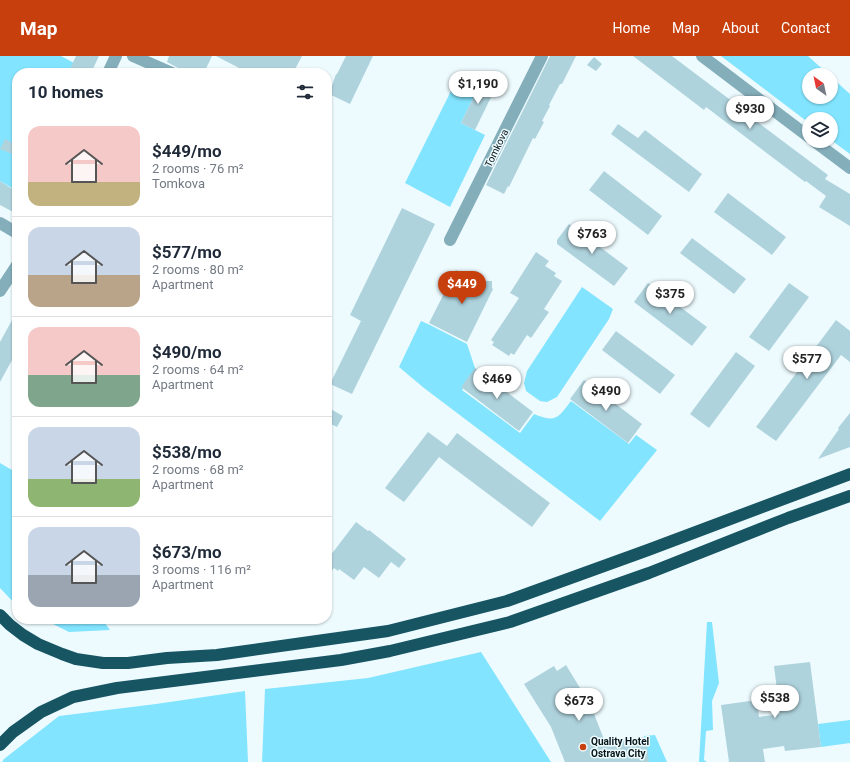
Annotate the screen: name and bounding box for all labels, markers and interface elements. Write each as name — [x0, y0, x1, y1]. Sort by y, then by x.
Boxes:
text: Map — [20, 17, 58, 40]
text: Home — [612, 20, 650, 36]
text: Map — [672, 20, 700, 36]
text: About — [722, 20, 759, 36]
text: Contact — [781, 20, 830, 36]
north arrow — [802, 68, 838, 104]
map controls — [802, 68, 838, 148]
pin: $1,190 — [445, 71, 511, 105]
text: $1,190 — [458, 76, 498, 91]
icon: filters — [294, 81, 316, 103]
text: 10 homes — [28, 82, 104, 102]
pin: $930 — [726, 96, 774, 130]
text: $930 — [735, 101, 765, 116]
button: layers — [802, 112, 838, 148]
street label: Tomkova — [483, 127, 510, 169]
text: $449/mo — [152, 141, 222, 161]
icon: home — [60, 142, 108, 190]
text: 2 rooms · 76 m² — [152, 161, 244, 176]
text: Tomkova — [152, 176, 205, 191]
pin: $763 — [568, 221, 616, 255]
text: $763 — [577, 226, 607, 241]
text: $577/mo — [152, 242, 222, 262]
icon: home — [60, 243, 108, 291]
text: 2 rooms · 80 m² — [152, 262, 244, 277]
pin: $449 — [438, 271, 486, 305]
text: $449 — [447, 276, 477, 291]
text: Apartment — [152, 277, 214, 292]
pin: $375 — [646, 281, 694, 315]
text: $375 — [655, 286, 685, 301]
text: $490/mo — [152, 342, 222, 362]
icon: home — [60, 343, 108, 391]
pin: $577 — [783, 346, 831, 380]
text: $577 — [792, 351, 822, 366]
text: 2 rooms · 64 m² — [152, 362, 244, 377]
pin: $469 — [473, 366, 521, 400]
text: $469 — [482, 371, 512, 386]
text: Apartment — [152, 377, 214, 392]
pin: $490 — [582, 378, 630, 412]
text: $490 — [591, 383, 621, 398]
text: $538/mo — [152, 442, 222, 462]
icon: home — [60, 443, 108, 491]
text: 2 rooms · 68 m² — [152, 462, 244, 477]
text: Apartment — [152, 477, 214, 492]
text: $673/mo — [152, 542, 222, 562]
icon: home — [60, 543, 108, 591]
text: 3 rooms · 116 m² — [152, 562, 251, 577]
text: Apartment — [152, 577, 214, 592]
pin: $538 — [751, 685, 799, 719]
pin: $673 — [555, 688, 603, 722]
text: $538 — [760, 690, 790, 705]
text: $673 — [564, 693, 594, 708]
place label: Quality Hotel Ostrava City — [591, 736, 650, 759]
marker: Quality Hotel Ostrava City — [578, 742, 588, 752]

